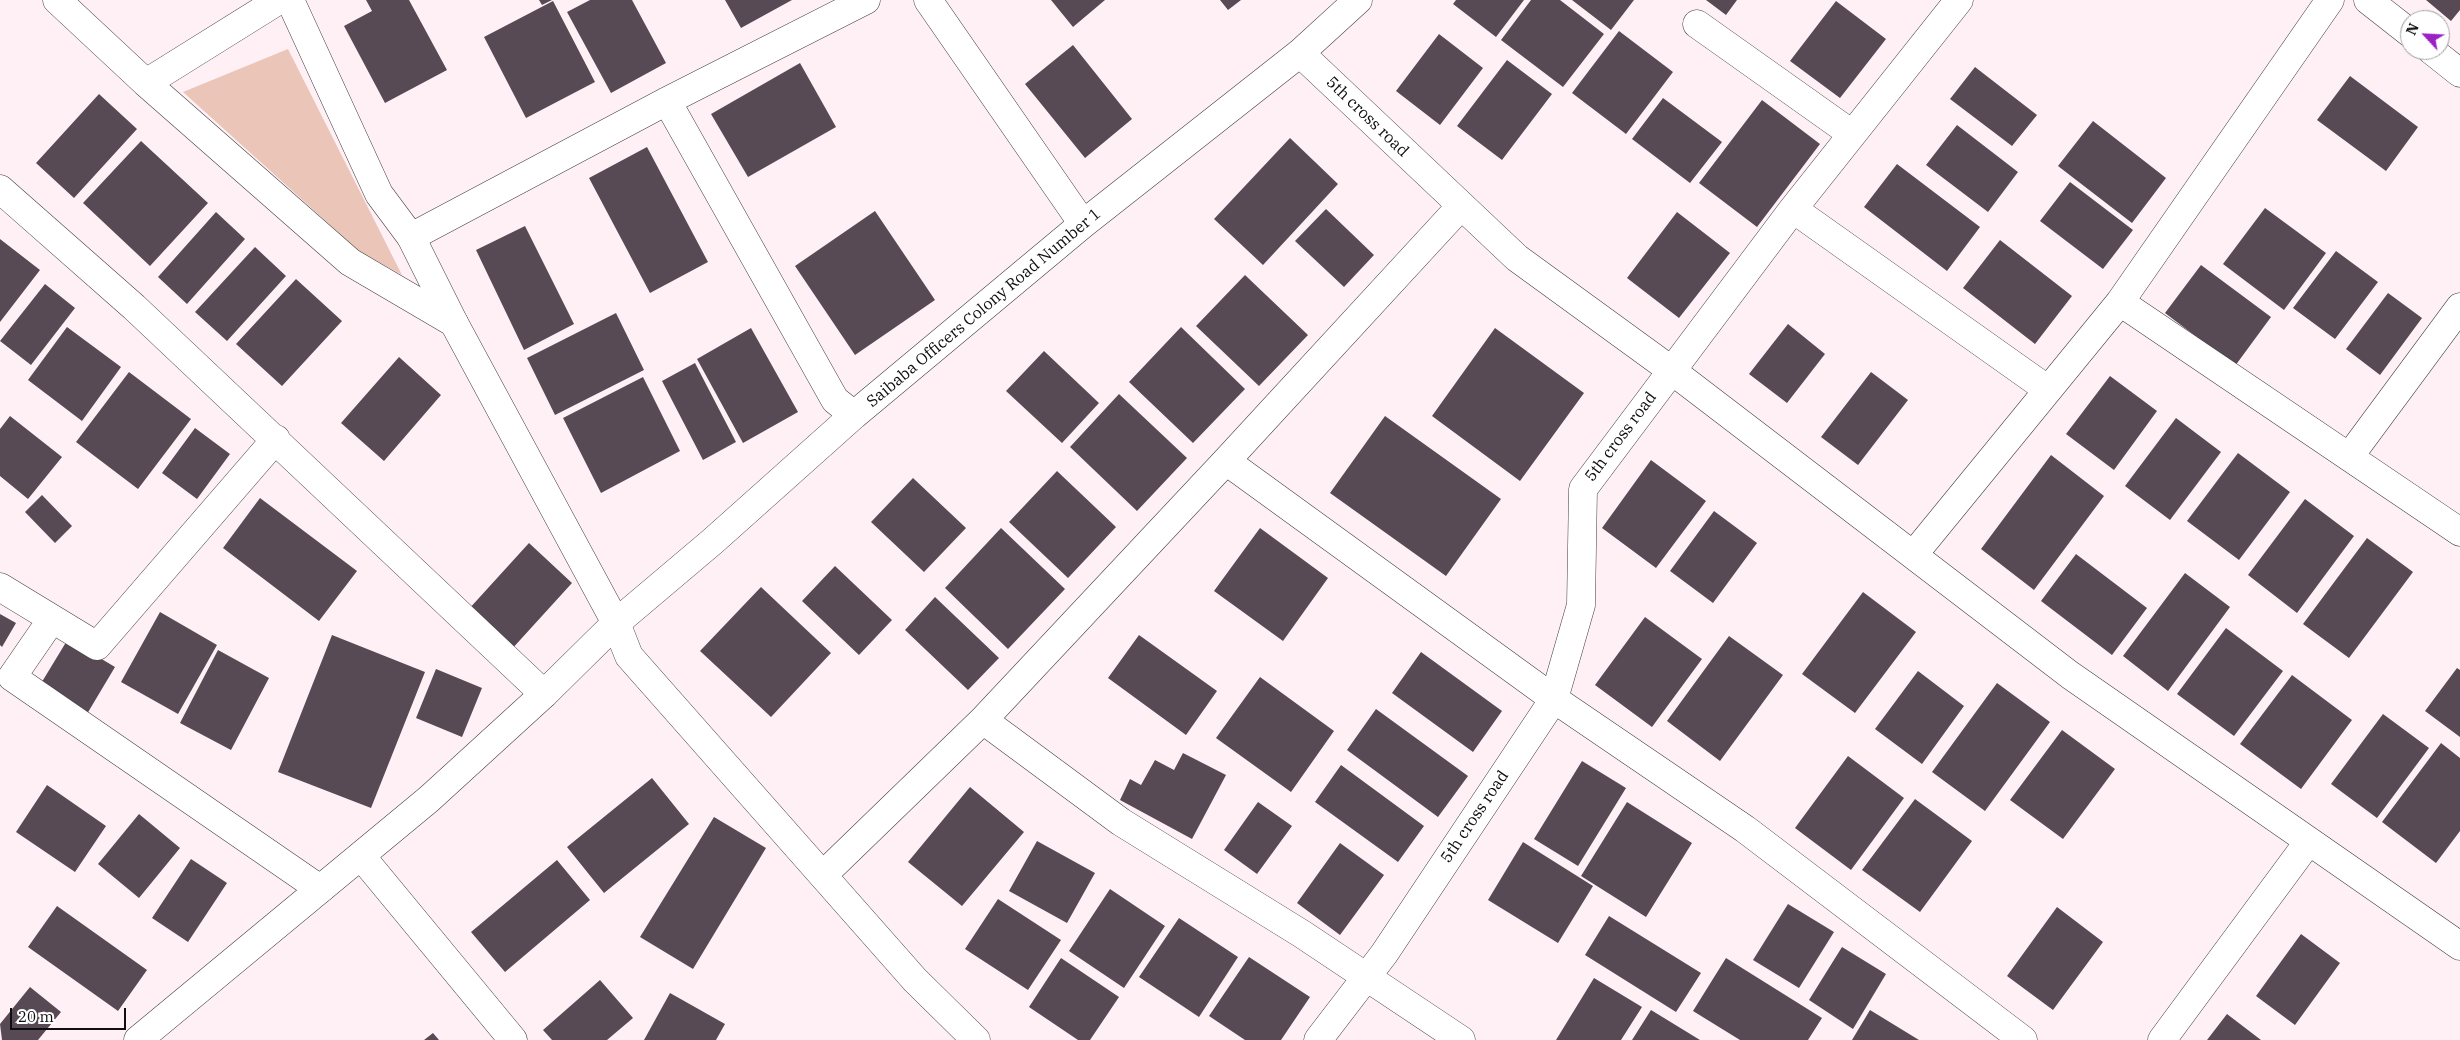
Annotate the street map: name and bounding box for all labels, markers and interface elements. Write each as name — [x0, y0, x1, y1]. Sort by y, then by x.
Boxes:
north arrow — [2400, 10, 2450, 60]
text: N — [2402, 20, 2423, 38]
street label: 5th cross road — [1322, 73, 1412, 161]
street label: Saibaba Officers Colony Road Number 1 — [863, 204, 1105, 412]
street label: 5th cross road — [1581, 388, 1661, 486]
street label: 5th cross road — [1437, 767, 1513, 867]
scale bar — [12, 998, 129, 1030]
text: 20 m — [18, 1007, 54, 1026]

